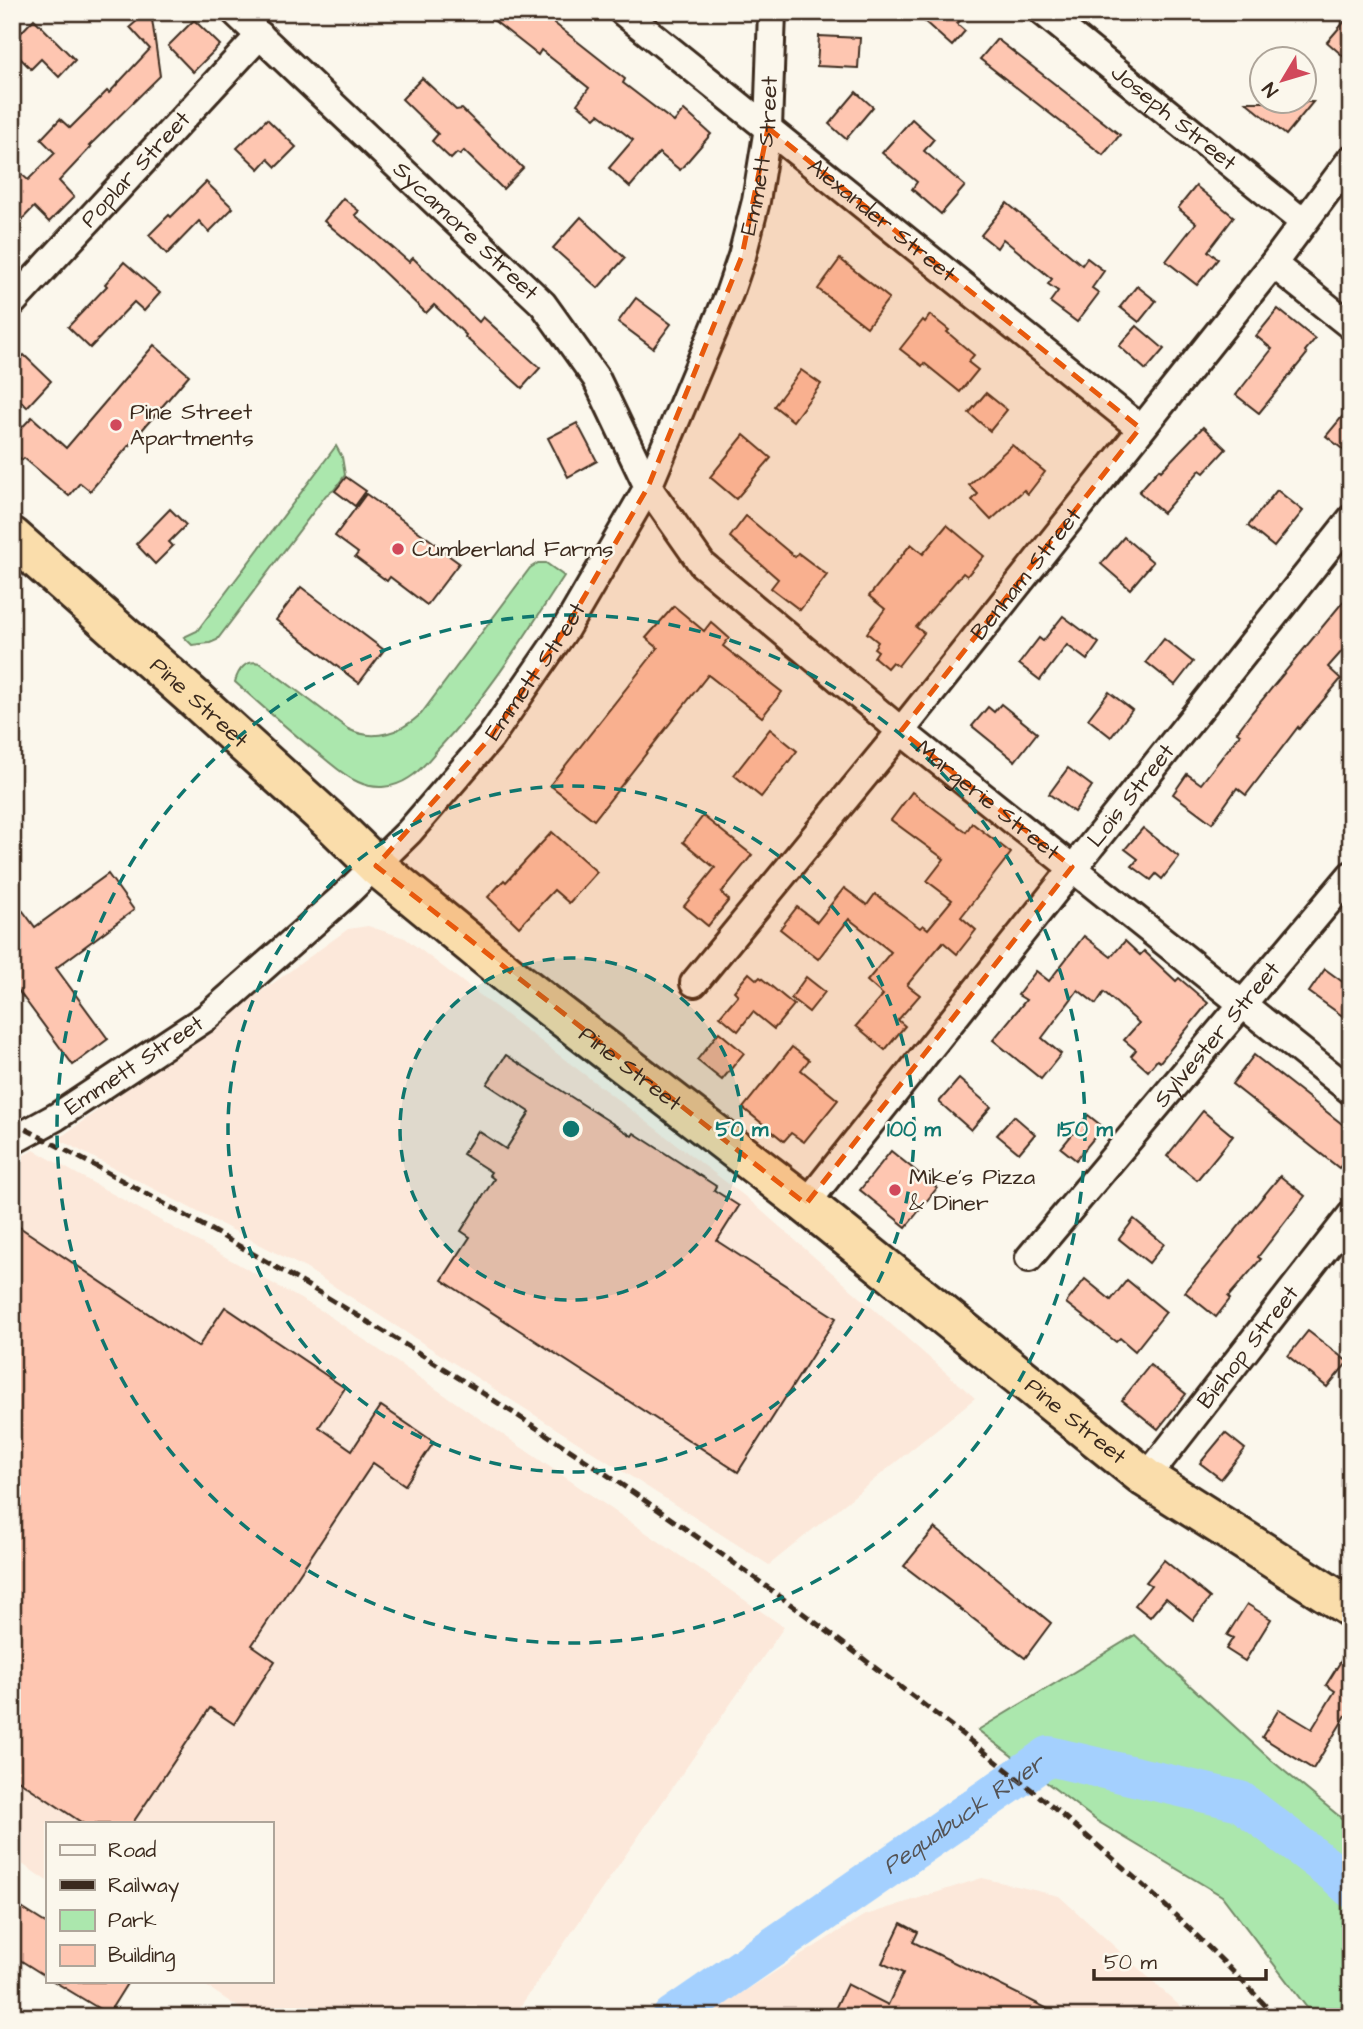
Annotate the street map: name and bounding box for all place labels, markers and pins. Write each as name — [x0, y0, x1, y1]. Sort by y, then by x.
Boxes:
place label: Pine Street Apartments — [130, 396, 254, 454]
marker: Pine Street Apartments — [108, 417, 124, 433]
place label: Cumberland Farms — [412, 533, 614, 565]
marker: Cumberland Farms — [390, 541, 406, 557]
centre of rings — [559, 1117, 583, 1141]
place label: Mike's Pizza & Diner — [909, 1161, 1035, 1219]
marker: Mike's Pizza & Diner — [887, 1182, 903, 1198]

